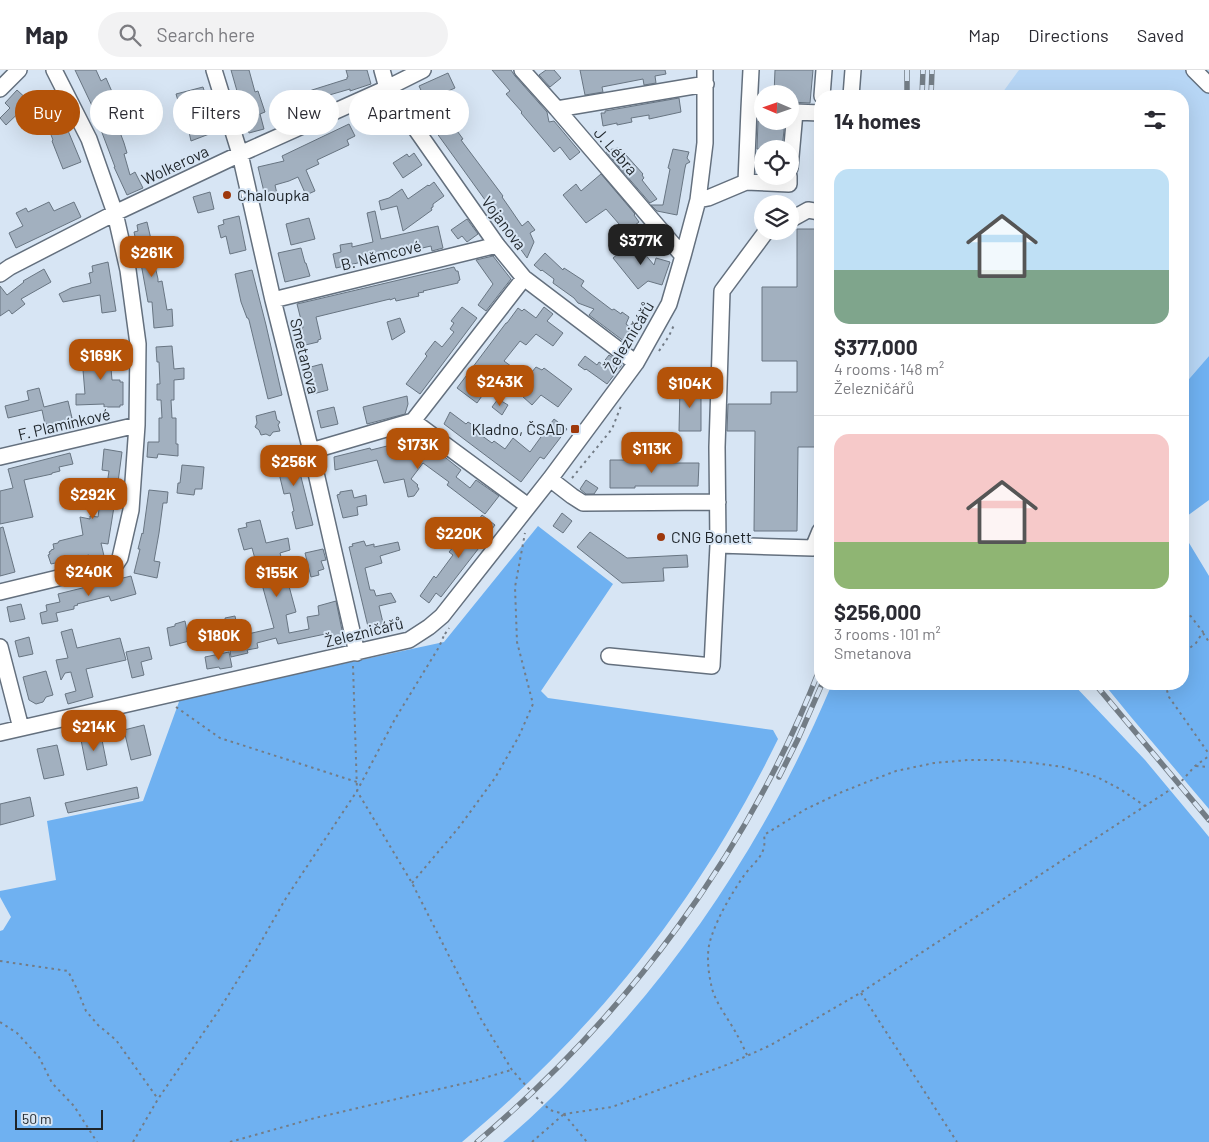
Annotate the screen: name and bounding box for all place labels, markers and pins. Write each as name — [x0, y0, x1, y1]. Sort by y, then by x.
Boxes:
place label: Chaloupka — [237, 185, 309, 204]
marker: Chaloupka — [221, 189, 233, 201]
pin: $377K — [606, 224, 676, 266]
pin: $261K — [117, 236, 187, 278]
pin: $169K — [66, 338, 136, 381]
pin: $243K — [465, 364, 535, 407]
pin: $104K — [655, 366, 725, 409]
place label: Kladno, ČSAD — [471, 419, 565, 438]
marker: Kladno, ČSAD — [569, 423, 581, 435]
pin: $173K — [383, 428, 453, 470]
pin: $113K — [617, 432, 687, 474]
pin: $256K — [259, 444, 329, 487]
pin: $292K — [58, 478, 128, 520]
pin: $220K — [424, 516, 494, 559]
place label: CNG Bonett — [671, 527, 752, 546]
marker: CNG Bonett — [655, 531, 667, 543]
pin: $240K — [54, 554, 124, 597]
pin: $155K — [242, 556, 312, 598]
pin: $180K — [184, 618, 254, 661]
pin: $214K — [59, 710, 129, 752]

